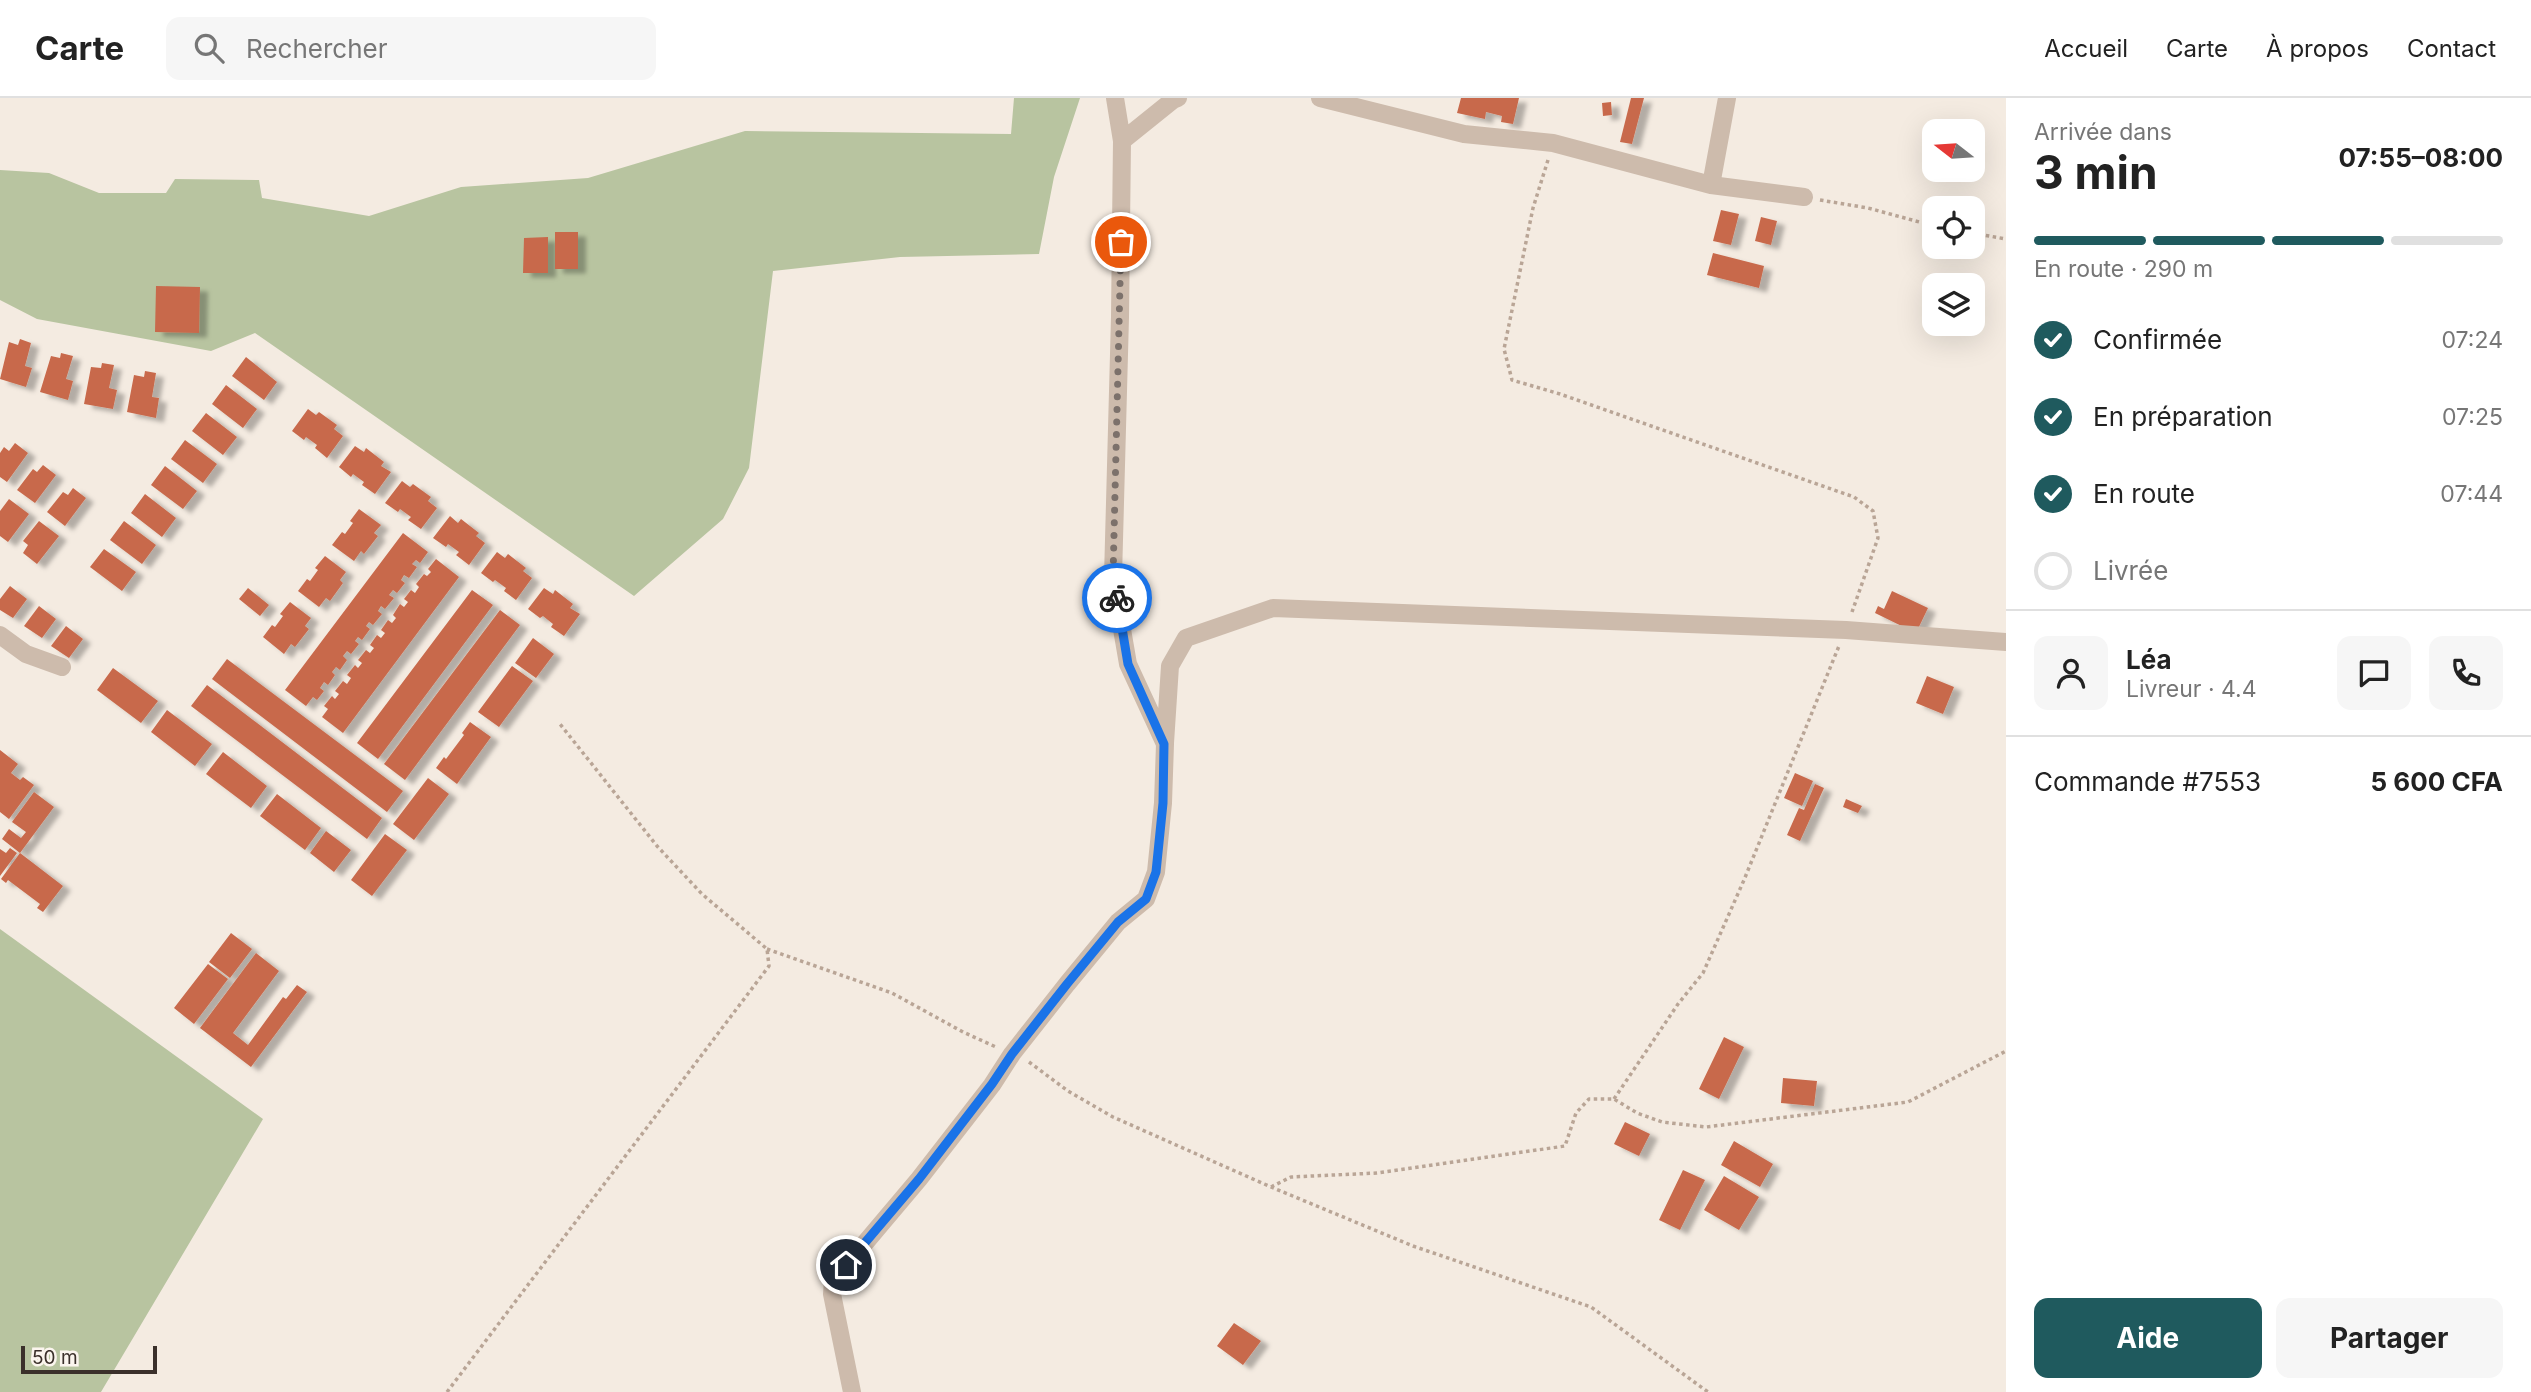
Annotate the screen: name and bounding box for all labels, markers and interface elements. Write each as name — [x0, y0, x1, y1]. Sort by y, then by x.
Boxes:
search box — [166, 17, 656, 80]
text: Carte — [35, 28, 124, 68]
icon: search — [190, 29, 228, 67]
text: Rechercher — [246, 33, 388, 64]
text: Accueil — [2044, 34, 2128, 63]
text: Carte — [2166, 34, 2228, 63]
text: À propos — [2266, 34, 2369, 63]
text: Contact — [2407, 34, 2496, 63]
text: Arrivée dans — [2034, 118, 2172, 146]
north arrow — [1922, 119, 1984, 182]
map controls — [1922, 119, 1985, 336]
text: 07:55–08:00 — [2339, 142, 2503, 173]
text: 3 min — [2034, 144, 2158, 200]
button: locate — [1922, 196, 1985, 259]
pin — [1091, 212, 1151, 272]
icon: bag — [1102, 223, 1140, 261]
text: En route · 290 m — [2034, 255, 2213, 283]
button: layers — [1922, 273, 1985, 336]
icon: check — [2034, 321, 2072, 359]
text: Confirmée — [2093, 324, 2222, 355]
text: 07:24 — [2442, 326, 2503, 354]
icon: check — [2034, 398, 2072, 436]
text: En préparation — [2093, 401, 2273, 432]
text: 07:25 — [2442, 403, 2503, 431]
icon: check — [2034, 475, 2072, 513]
text: En route — [2093, 478, 2195, 509]
text: 07:44 — [2440, 480, 2503, 508]
text: Livrée — [2093, 555, 2168, 586]
courier — [1082, 563, 1152, 633]
icon: bike — [1098, 579, 1136, 617]
button: person — [2034, 636, 2108, 710]
button: chat — [2337, 636, 2411, 710]
button: phone — [2429, 636, 2503, 710]
text: Léa — [2126, 644, 2172, 675]
text: Livreur · 4.4 — [2126, 675, 2257, 703]
text: Commande #7553 — [2034, 766, 2261, 797]
text: 5 600 CFA — [2371, 766, 2503, 797]
pin — [816, 1235, 876, 1295]
icon: home — [827, 1246, 865, 1284]
button: Aide — [2034, 1298, 2262, 1378]
button: Partager — [2276, 1298, 2503, 1378]
scale bar — [21, 1343, 158, 1375]
text: 50 m — [32, 1346, 78, 1369]

